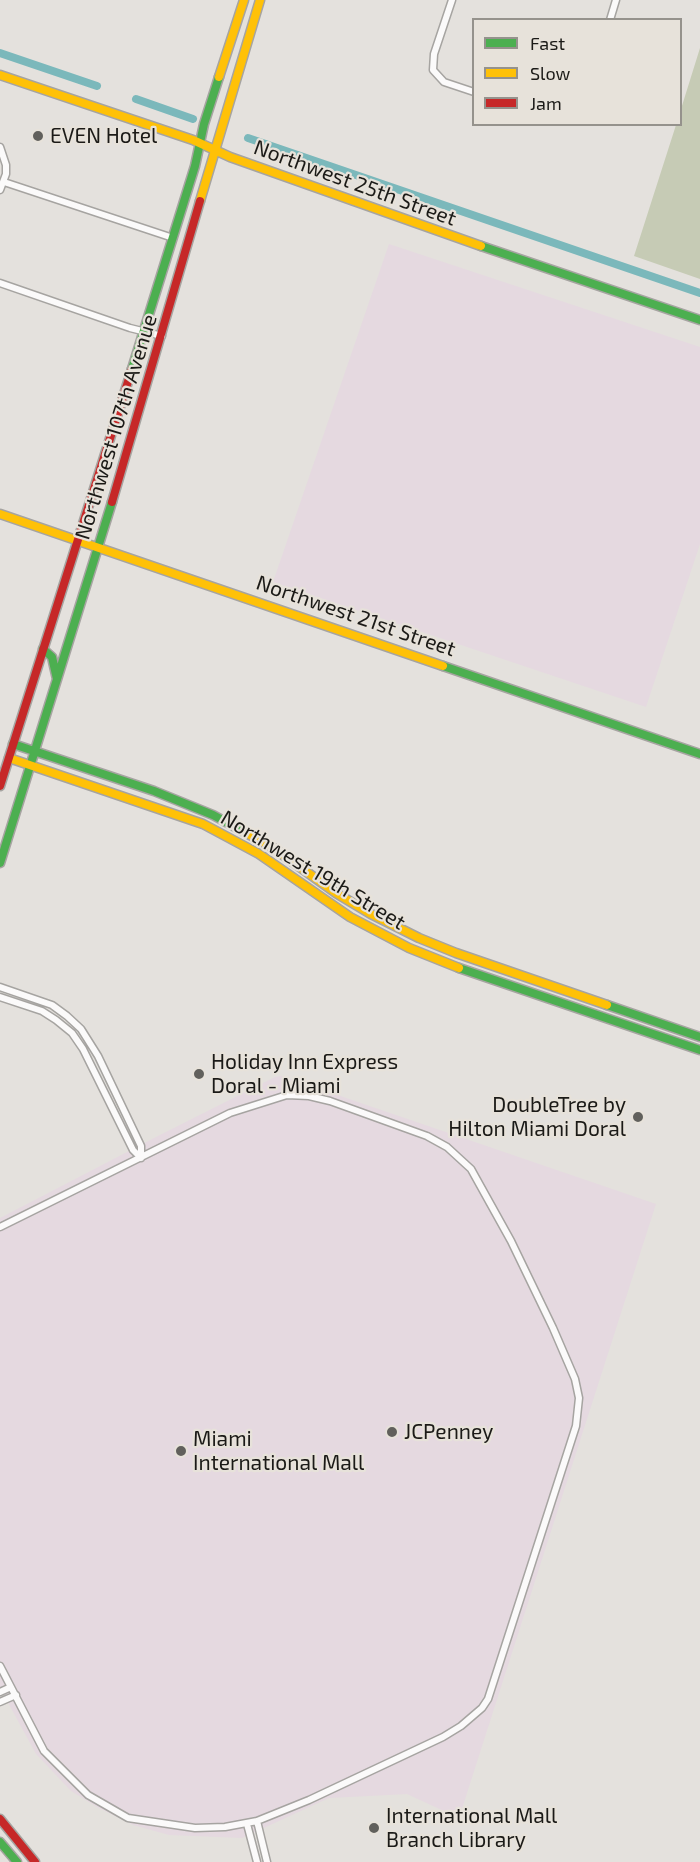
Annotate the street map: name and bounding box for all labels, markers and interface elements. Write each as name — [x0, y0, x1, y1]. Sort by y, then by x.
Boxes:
legend — [472, 18, 682, 126]
text: Fast — [530, 32, 565, 54]
text: Slow — [530, 62, 570, 84]
text: Jam — [530, 92, 562, 114]
place label: EVEN Hotel — [50, 123, 157, 149]
marker: EVEN Hotel — [31, 129, 45, 143]
street label: Northwest 25th Street — [250, 135, 460, 231]
street label: Northwest 107th Avenue — [70, 311, 162, 543]
street label: Northwest 21st Street — [253, 570, 459, 662]
street label: Northwest 19th Street — [216, 805, 410, 935]
place label: Holiday Inn Express Doral - Miami — [211, 1049, 398, 1099]
marker: Holiday Inn Express Doral - Miami — [192, 1067, 206, 1081]
place label: DoubleTree by Hilton Miami Doral — [448, 1092, 626, 1142]
marker: DoubleTree by Hilton Miami Doral — [631, 1110, 645, 1124]
place label: JCPenney — [404, 1419, 493, 1445]
marker: JCPenney — [385, 1425, 399, 1439]
place label: Miami International Mall — [193, 1426, 364, 1476]
marker: Miami International Mall — [174, 1444, 188, 1458]
place label: International Mall Branch Library — [386, 1803, 557, 1853]
marker: International Mall Branch Library — [367, 1821, 381, 1835]

